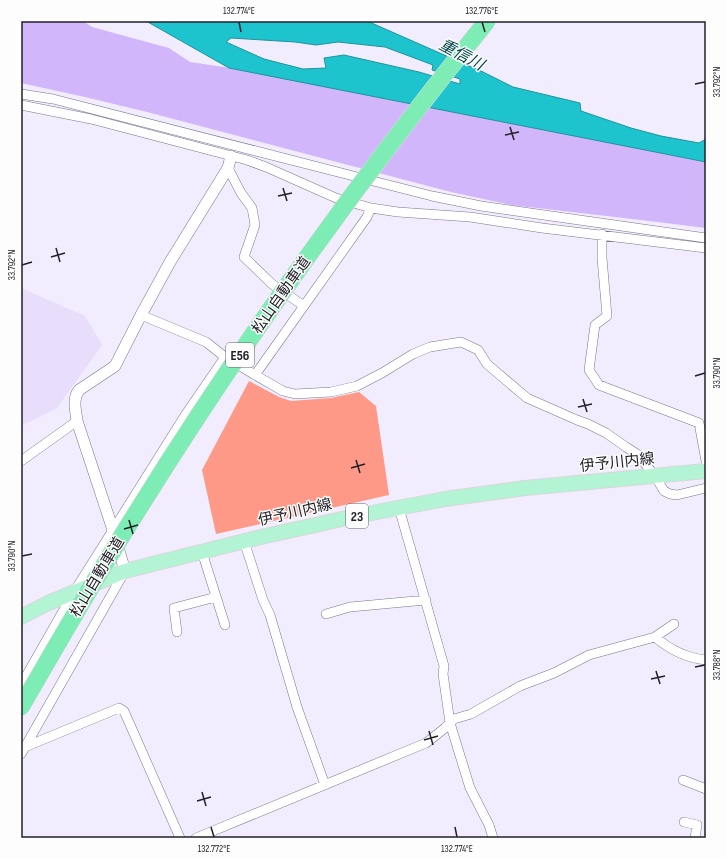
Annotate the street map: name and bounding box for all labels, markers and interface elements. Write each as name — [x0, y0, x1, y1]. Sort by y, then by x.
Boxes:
text: 132.774°E — [223, 5, 255, 17]
text: 132.776°E — [466, 5, 498, 17]
water label: 重信川 — [436, 36, 489, 76]
text: 33.792°N — [711, 67, 723, 97]
text: 33.792°N — [6, 250, 18, 280]
street label: 松山自動車道 — [248, 253, 315, 338]
road number: E56 — [226, 343, 254, 367]
text: 33.790°N — [711, 358, 723, 388]
street label: 伊予川内線 — [579, 449, 655, 476]
street label: 伊予川内線 — [256, 495, 334, 530]
road number: 23 — [346, 504, 368, 528]
street label: 松山自動車道 — [66, 534, 129, 621]
text: 33.790°N — [6, 541, 18, 571]
text: 33.788°N — [711, 650, 723, 680]
text: 132.772°E — [198, 843, 230, 855]
text: 132.774°E — [441, 843, 473, 855]

